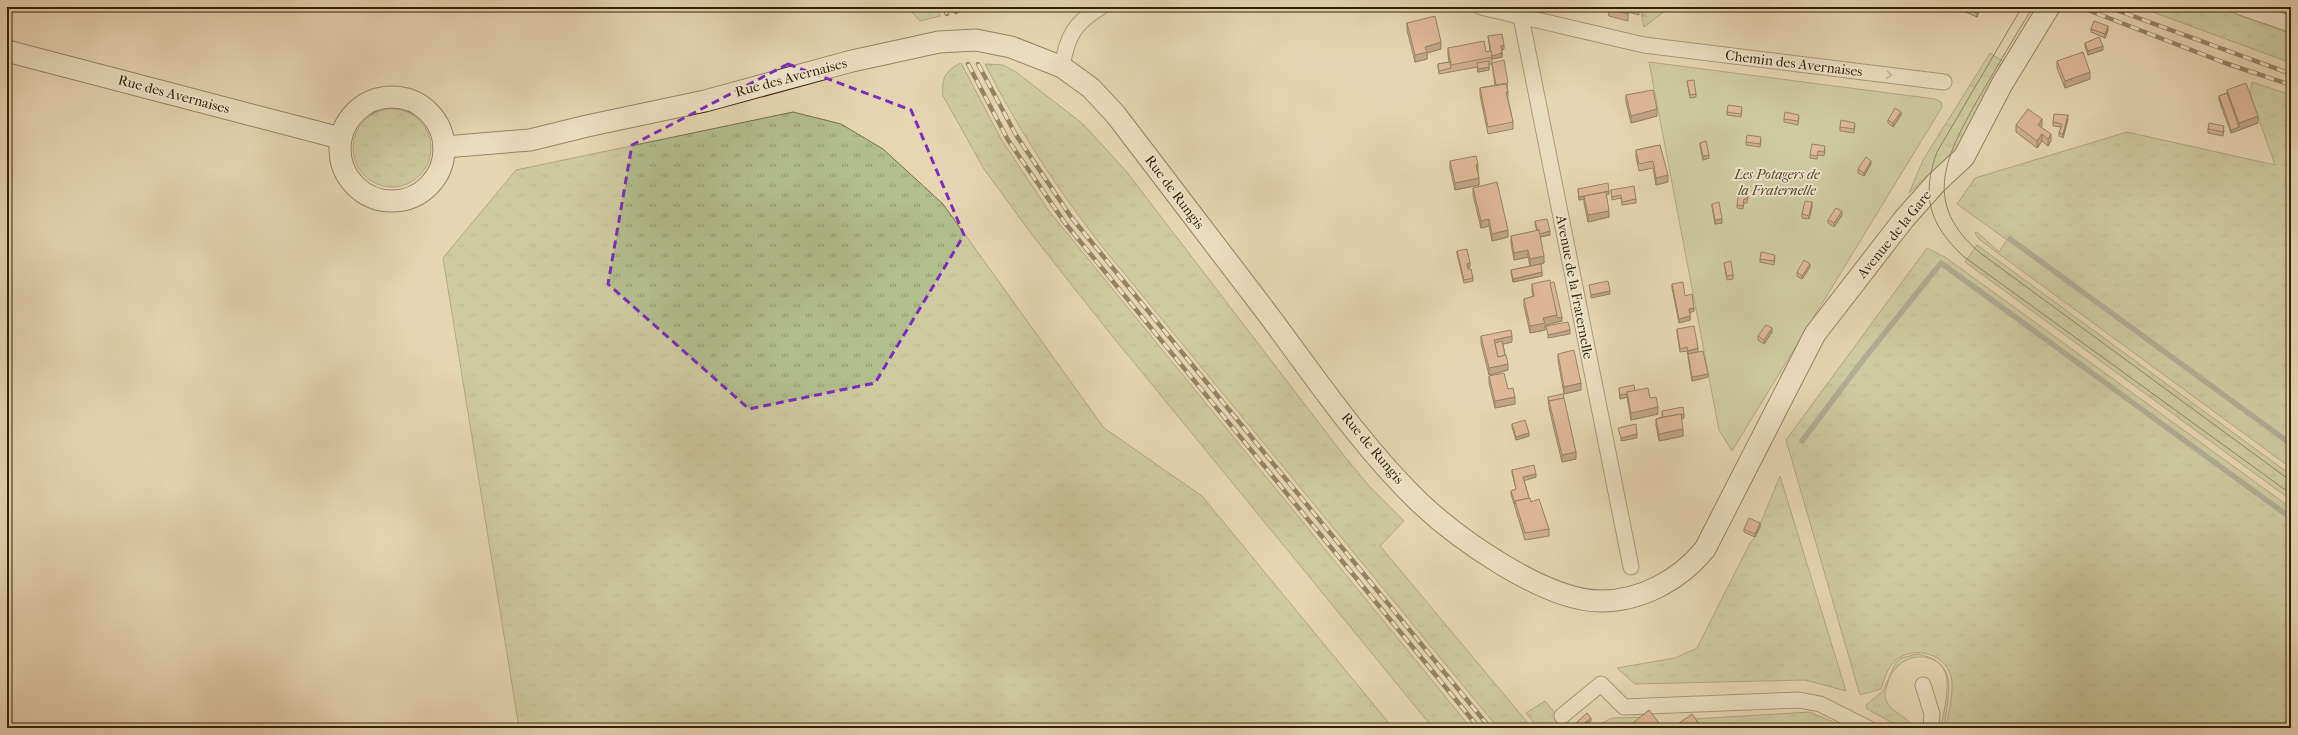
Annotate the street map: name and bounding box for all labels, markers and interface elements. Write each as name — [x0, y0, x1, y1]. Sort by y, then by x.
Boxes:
street label: Chemin des Avernaises — [1724, 47, 1864, 80]
street label: Rue des Avernaises — [733, 54, 849, 101]
one-way arrow — [1886, 70, 1892, 79]
street label: Rue des Avernaises — [116, 71, 232, 118]
street label: Rue de Rungis — [1141, 152, 1208, 233]
park label: Les Potagers de la Fraternelle — [1733, 166, 1820, 199]
street label: Avenue de la Gare — [1853, 187, 1935, 283]
street label: Avenue de la Fraternelle — [1552, 213, 1597, 361]
street label: Rue de Rungis — [1338, 409, 1407, 488]

